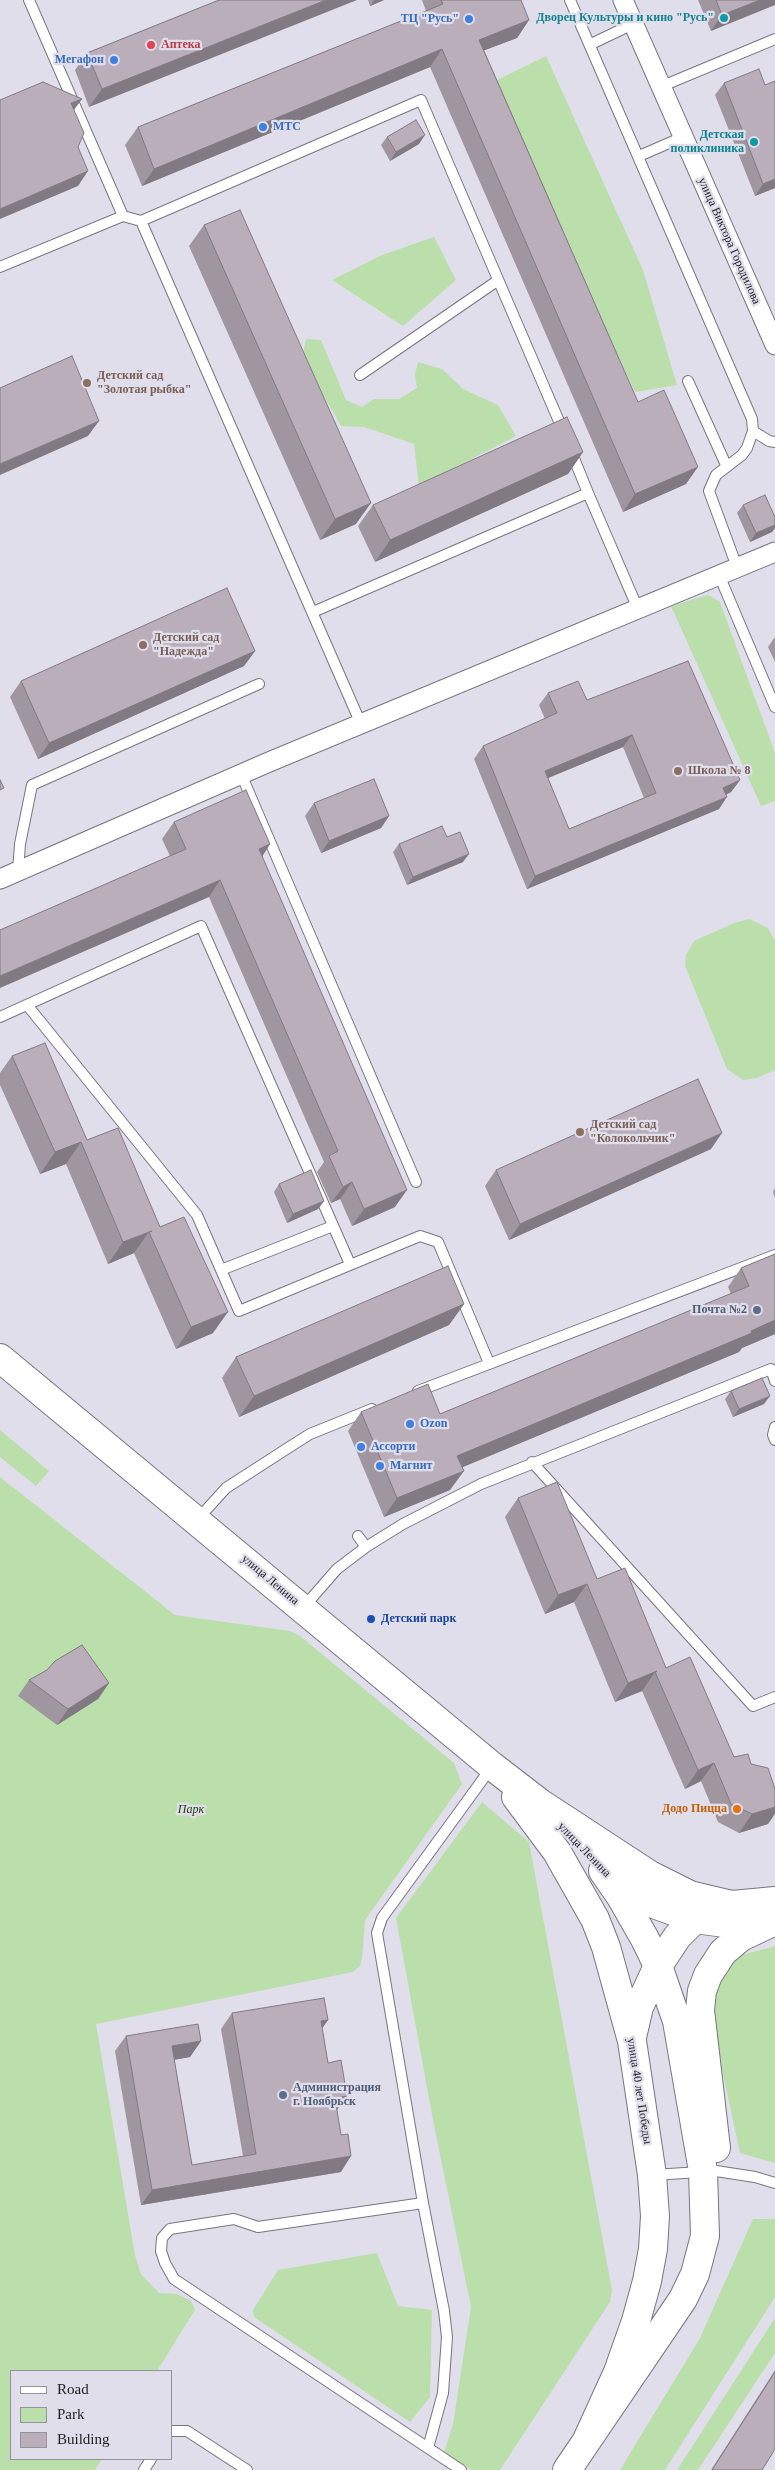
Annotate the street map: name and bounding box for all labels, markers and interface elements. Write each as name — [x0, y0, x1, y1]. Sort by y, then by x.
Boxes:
place label: Дворец Культуры и кино "Русь" — [536, 11, 714, 25]
place label: ТЦ "Русь" — [401, 12, 459, 26]
marker: Дворец Культуры и кино "Русь" — [718, 12, 730, 24]
marker: ТЦ "Русь" — [463, 13, 475, 25]
place label: Аптека — [161, 38, 201, 52]
marker: Аптека — [145, 39, 157, 51]
place label: Мегафон — [55, 53, 104, 67]
marker: Мегафон — [108, 54, 120, 66]
place label: МТС — [273, 120, 301, 134]
marker: МТС — [257, 121, 269, 133]
place label: Детская поликлиника — [670, 128, 744, 156]
marker: Детская поликлиника — [748, 136, 760, 148]
street label: улица Виктора Городилова — [695, 175, 763, 307]
place label: Детский сад "Золотая рыбка" — [97, 369, 191, 397]
marker: Детский сад "Золотая рыбка" — [81, 377, 93, 389]
place label: Детский сад "Надежда" — [153, 631, 219, 659]
marker: Детский сад "Надежда" — [137, 639, 149, 651]
place label: Школа № 8 — [688, 764, 751, 778]
marker: Школа № 8 — [672, 765, 684, 777]
place label: Детский сад "Колокольчик" — [590, 1118, 675, 1146]
marker: Детский сад "Колокольчик" — [574, 1126, 586, 1138]
place label: Почта №2 — [692, 1303, 747, 1317]
marker: Почта №2 — [751, 1304, 763, 1316]
place label: Ozon — [420, 1417, 447, 1431]
marker: Ozon — [404, 1418, 416, 1430]
place label: Ассорти — [371, 1440, 415, 1454]
marker: Ассорти — [355, 1441, 367, 1453]
place label: Магнит — [390, 1459, 432, 1473]
marker: Магнит — [374, 1460, 386, 1472]
street label: улица Ленина — [238, 1552, 302, 1608]
place label: Детский парк — [381, 1612, 456, 1626]
marker: Детский парк — [365, 1613, 377, 1625]
place label: Додо Пицца — [662, 1802, 727, 1816]
park label: Парк — [178, 1803, 204, 1817]
marker: Додо Пицца — [731, 1803, 743, 1815]
street label: улица Ленина — [554, 1820, 614, 1880]
street label: улица 40 лет Победы — [624, 2037, 654, 2145]
place label: Администрация г. Ноябрьск — [293, 2081, 381, 2109]
marker: Администрация г. Ноябрьск — [277, 2089, 289, 2101]
legend — [10, 2370, 172, 2460]
text: Road — [57, 2381, 89, 2397]
text: Park — [57, 2406, 85, 2422]
text: Building — [57, 2431, 110, 2447]

